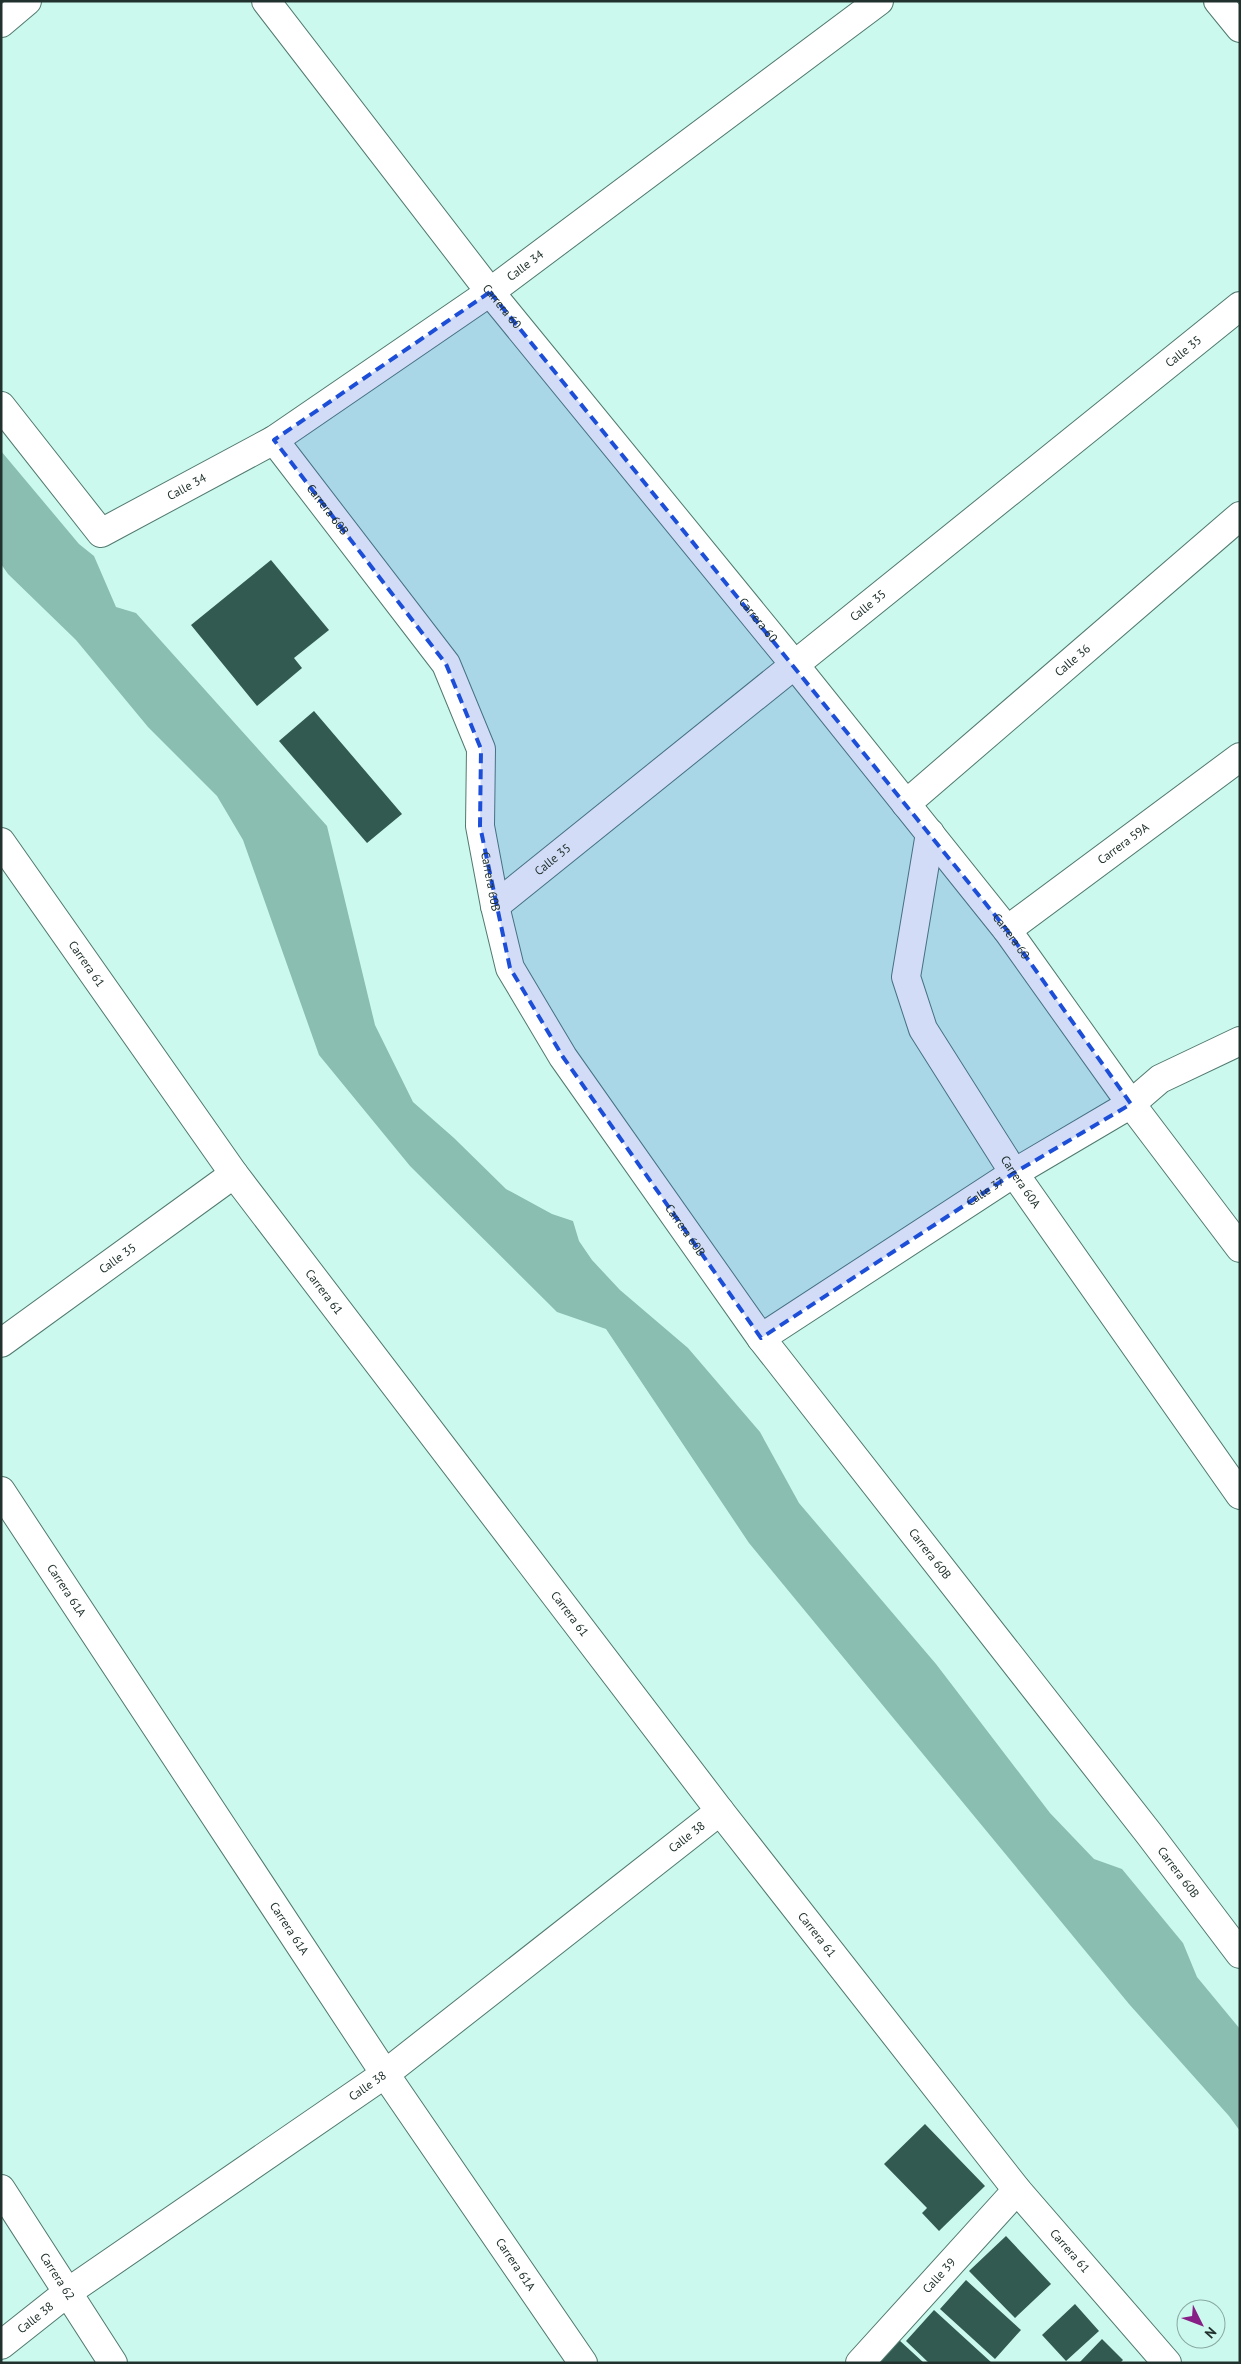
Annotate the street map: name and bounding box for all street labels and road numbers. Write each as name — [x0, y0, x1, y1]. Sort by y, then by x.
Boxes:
street label: Calle 34 — [504, 246, 547, 284]
street label: Carrera 60 — [480, 281, 525, 332]
street label: Calle 35 — [1162, 332, 1204, 370]
street label: Calle 34 — [164, 470, 209, 503]
street label: Carrera 60B — [304, 481, 352, 538]
street label: Calle 35 — [847, 586, 889, 624]
street label: Carrera 60 — [736, 594, 781, 646]
street label: Calle 36 — [1051, 641, 1093, 679]
street label: Carrera 59A — [1094, 819, 1152, 867]
street label: Calle 35 — [531, 840, 573, 878]
street label: Carrera 60B — [478, 851, 504, 913]
street label: Carrera 60 — [990, 910, 1034, 962]
street label: Carrera 61 — [66, 938, 108, 990]
street label: Carrera 60A — [998, 1153, 1044, 1211]
street label: Calle 37 — [963, 1173, 1007, 1209]
street label: Carrera 60B — [662, 1201, 709, 1259]
street label: Calle 35 — [96, 1240, 139, 1276]
street label: Carrera 61 — [302, 1266, 347, 1317]
street label: Carrera 60B — [906, 1525, 955, 1582]
street label: Carrera 61A — [44, 1561, 90, 1619]
street label: Carrera 61 — [548, 1588, 592, 1639]
street label: Calle 38 — [665, 1818, 708, 1855]
street label: Carrera 60B — [1155, 1844, 1203, 1901]
street label: Carrera 61A — [267, 1899, 312, 1958]
street label: Carrera 61 — [795, 1909, 840, 1960]
street label: Calle 38 — [346, 2067, 389, 2104]
street label: Carrera 61 — [1047, 2226, 1093, 2276]
street label: Carrera 61A — [493, 2235, 539, 2293]
street label: Carrera 62 — [37, 2250, 78, 2303]
street label: Calle 39 — [919, 2255, 959, 2296]
street label: Calle 38 — [14, 2298, 56, 2336]

